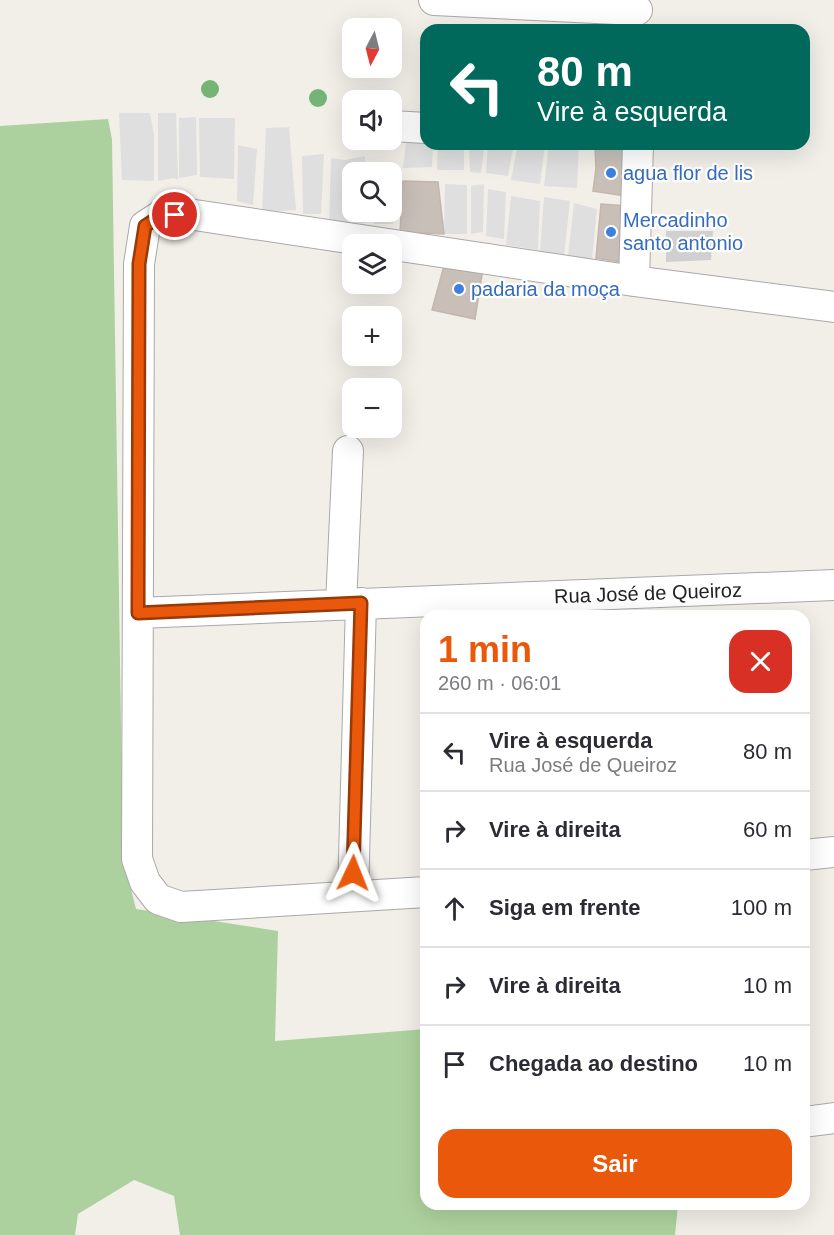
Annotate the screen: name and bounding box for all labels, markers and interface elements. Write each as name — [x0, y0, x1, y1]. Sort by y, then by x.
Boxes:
north arrow — [342, 18, 402, 78]
map controls — [342, 18, 402, 438]
icon: left — [438, 48, 516, 126]
text: 80 m — [537, 48, 633, 95]
button: sound — [342, 90, 402, 150]
text: Vire à esquerda — [537, 97, 727, 127]
button: search — [342, 162, 402, 222]
place label: agua flor de lis — [623, 162, 753, 184]
marker: agua flor de lis — [604, 166, 618, 180]
pin — [149, 189, 200, 240]
icon: arrive — [158, 198, 191, 231]
place label: Mercadinho santo antonio — [623, 209, 743, 254]
marker: Mercadinho santo antonio — [604, 225, 618, 239]
button: layers — [342, 234, 402, 294]
place label: padaria da moça — [471, 278, 621, 300]
marker: padaria da moça — [452, 282, 466, 296]
button: + — [342, 306, 402, 366]
button: − — [342, 378, 402, 438]
street label: Rua José de Queiroz — [554, 579, 742, 607]
text: 1 min — [438, 629, 532, 670]
button: close — [729, 630, 792, 693]
text: 260 m · 06:01 — [438, 672, 561, 694]
text: Vire à esquerda — [489, 728, 652, 753]
icon: left — [438, 736, 471, 769]
text: 80 m — [743, 739, 792, 764]
text: Rua José de Queiroz — [489, 754, 677, 776]
icon: right — [438, 814, 471, 847]
text: Vire à direita — [489, 817, 621, 842]
text: 60 m — [743, 817, 792, 842]
position arrow — [321, 841, 385, 905]
icon: ahead — [438, 892, 471, 925]
text: Siga em frente — [489, 895, 641, 920]
text: 100 m — [731, 895, 792, 920]
icon: right — [438, 970, 471, 1003]
text: Vire à direita — [489, 973, 621, 998]
text: 10 m — [743, 973, 792, 998]
icon: arrive — [438, 1048, 471, 1081]
text: Chegada ao destino — [489, 1051, 698, 1076]
text: 10 m — [743, 1051, 792, 1076]
button: Sair — [438, 1129, 792, 1198]

